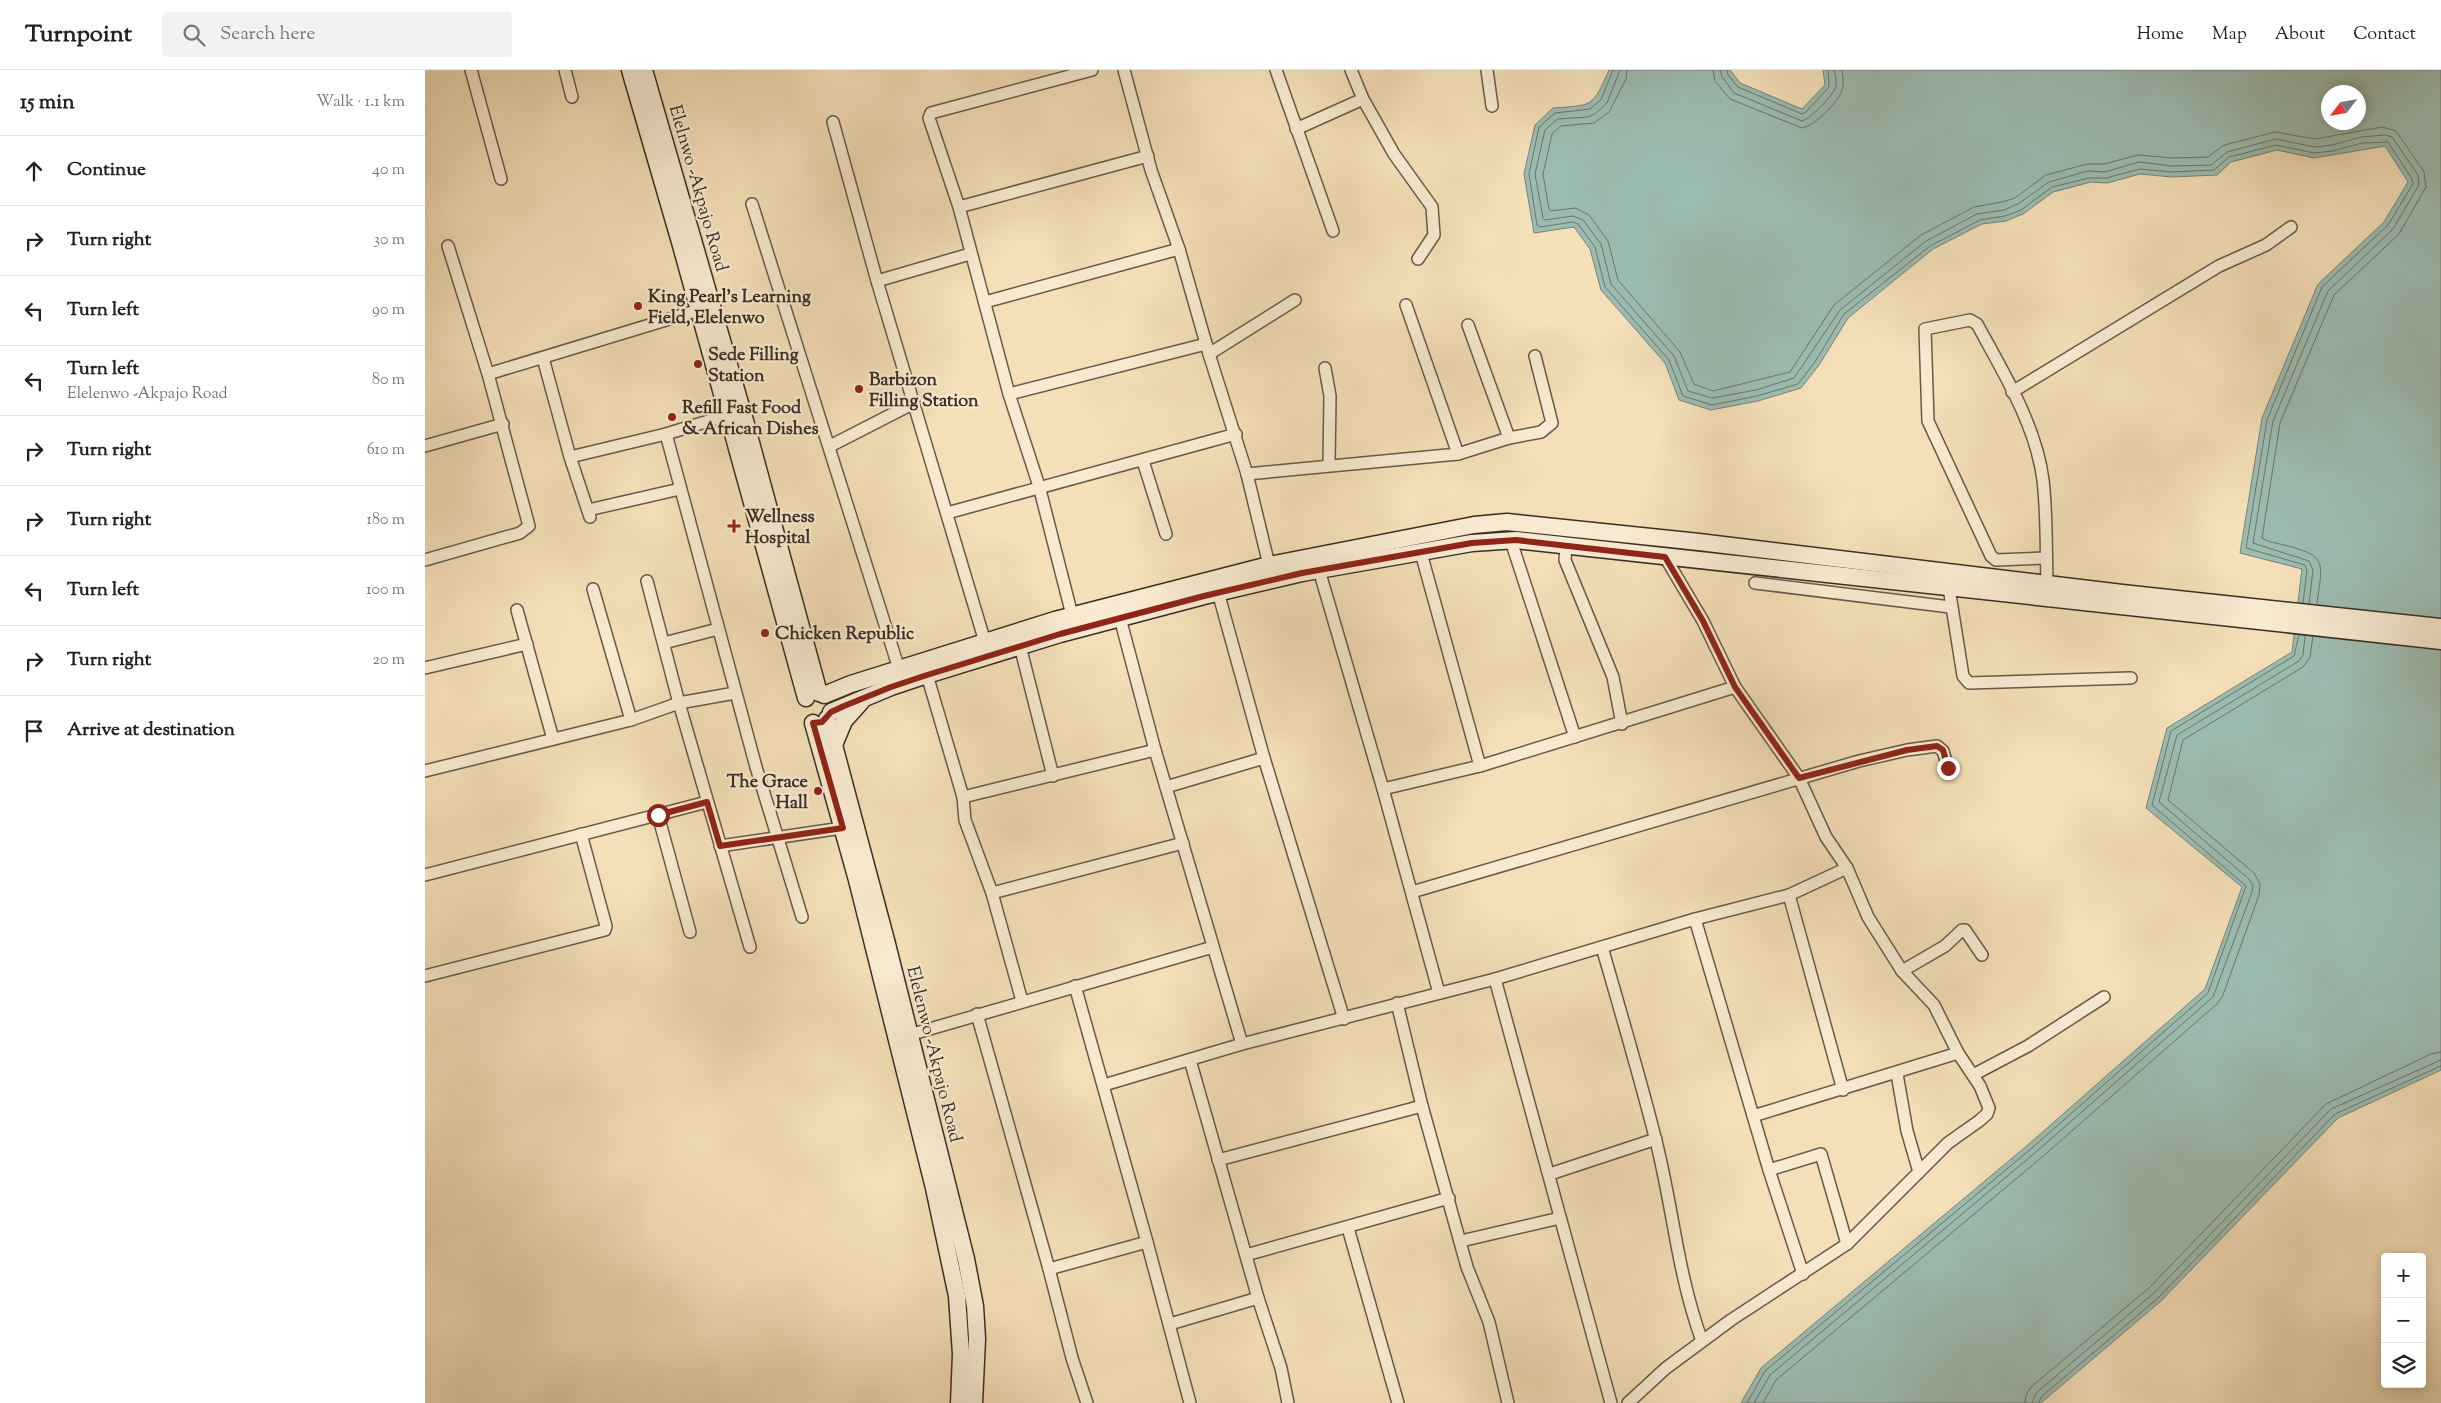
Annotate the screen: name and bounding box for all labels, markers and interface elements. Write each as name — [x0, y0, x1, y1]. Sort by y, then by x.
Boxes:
search box — [162, 12, 512, 57]
text: Turnpoint — [25, 18, 132, 52]
icon: search — [180, 21, 208, 49]
text: Search here — [220, 21, 315, 48]
text: Home — [2137, 22, 2184, 48]
text: Map — [2212, 22, 2247, 48]
text: About — [2275, 22, 2325, 48]
text: Contact — [2353, 22, 2416, 48]
north arrow — [2321, 85, 2366, 130]
text: 15 min — [20, 88, 75, 118]
text: Walk · 1.1 km — [316, 91, 405, 114]
street label: Elelnwo -Akpajo Road — [661, 102, 733, 275]
icon: ahead — [20, 157, 48, 185]
text: Continue — [67, 157, 146, 184]
text: 40 m — [372, 159, 405, 182]
icon: right — [20, 227, 48, 255]
text: Turn right — [67, 227, 151, 254]
text: 30 m — [374, 229, 405, 252]
place label: King Pearl's Learning Field, Elelenwo — [648, 285, 811, 332]
icon: left — [20, 297, 48, 325]
text: Turn left — [67, 297, 139, 324]
text: 90 m — [372, 299, 405, 322]
marker: King Pearl's Learning Field, Elelenwo — [632, 300, 644, 312]
place label: Sede Filling Station — [708, 343, 799, 390]
text: Turn left — [67, 356, 139, 383]
marker: Sede Filling Station — [692, 358, 704, 370]
icon: left — [20, 367, 48, 395]
place label: Barbizon Filling Station — [869, 368, 979, 415]
text: 80 m — [372, 369, 405, 392]
text: Elelenwo -Akpajo Road — [67, 383, 228, 406]
marker: Barbizon Filling Station — [853, 383, 865, 395]
place label: Refill Fast Food & African Dishes — [682, 396, 819, 443]
marker: Refill Fast Food & African Dishes — [666, 411, 678, 423]
icon: right — [20, 437, 48, 465]
text: Turn right — [67, 437, 151, 464]
text: 610 m — [367, 439, 405, 462]
place label: Wellness Hospital — [745, 505, 815, 552]
icon: right — [20, 507, 48, 535]
text: Turn right — [67, 507, 151, 534]
text: 180 m — [366, 509, 405, 532]
marker: Wellness Hospital — [727, 519, 741, 533]
icon: left — [20, 577, 48, 605]
text: Turn left — [67, 577, 139, 604]
text: 100 m — [366, 579, 405, 602]
place label: Chicken Republic — [775, 622, 915, 648]
marker: Chicken Republic — [759, 627, 771, 639]
icon: right — [20, 647, 48, 675]
text: Turn right — [67, 647, 151, 674]
text: 20 m — [372, 649, 405, 672]
icon: arrive — [20, 717, 48, 745]
text: Arrive at destination — [67, 717, 235, 744]
route end — [1937, 757, 1960, 780]
place label: The Grace Hall — [727, 770, 809, 817]
marker: The Grace Hall — [812, 785, 824, 797]
route start — [647, 804, 670, 827]
street label: Elelenwo -Akpajo Road — [899, 964, 968, 1145]
map controls — [2381, 1253, 2426, 1388]
button: + — [2381, 1253, 2426, 1298]
button: − — [2381, 1298, 2426, 1343]
button: layers — [2381, 1343, 2426, 1388]

